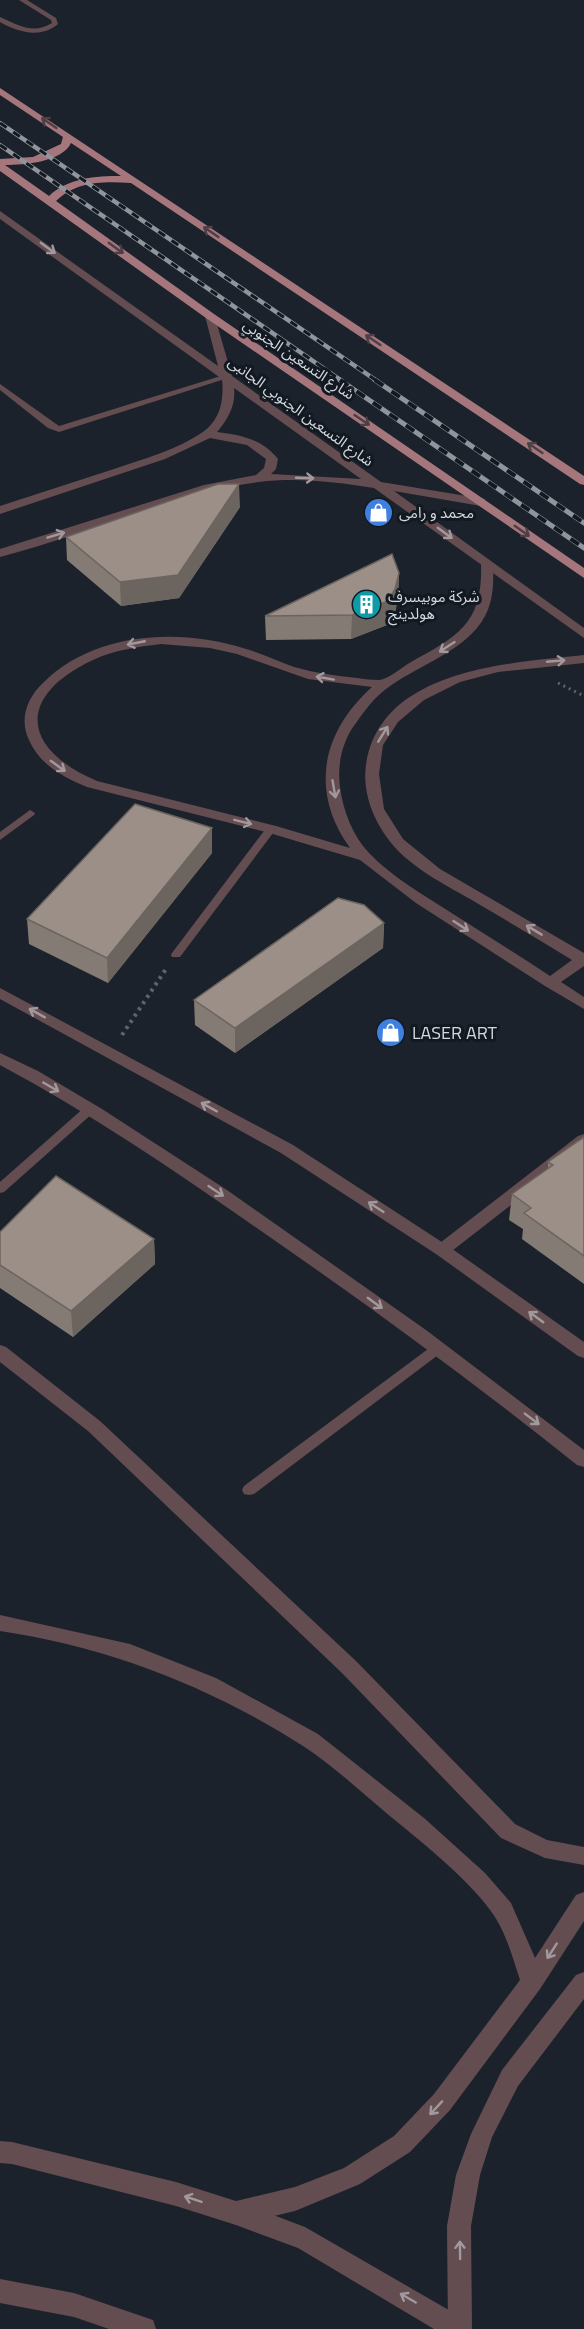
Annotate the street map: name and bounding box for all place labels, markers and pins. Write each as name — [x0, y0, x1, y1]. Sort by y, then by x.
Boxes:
shop icon: محمد و رامى — [362, 496, 394, 528]
place label: محمد و رامى — [399, 501, 474, 524]
place label: شركة موبيسرف هولدينج — [388, 585, 480, 626]
building icon: شركة موبيسرف هولدينج — [351, 589, 383, 621]
shop icon: LASER ART — [375, 1016, 407, 1048]
place label: LASER ART — [412, 1019, 498, 1046]

